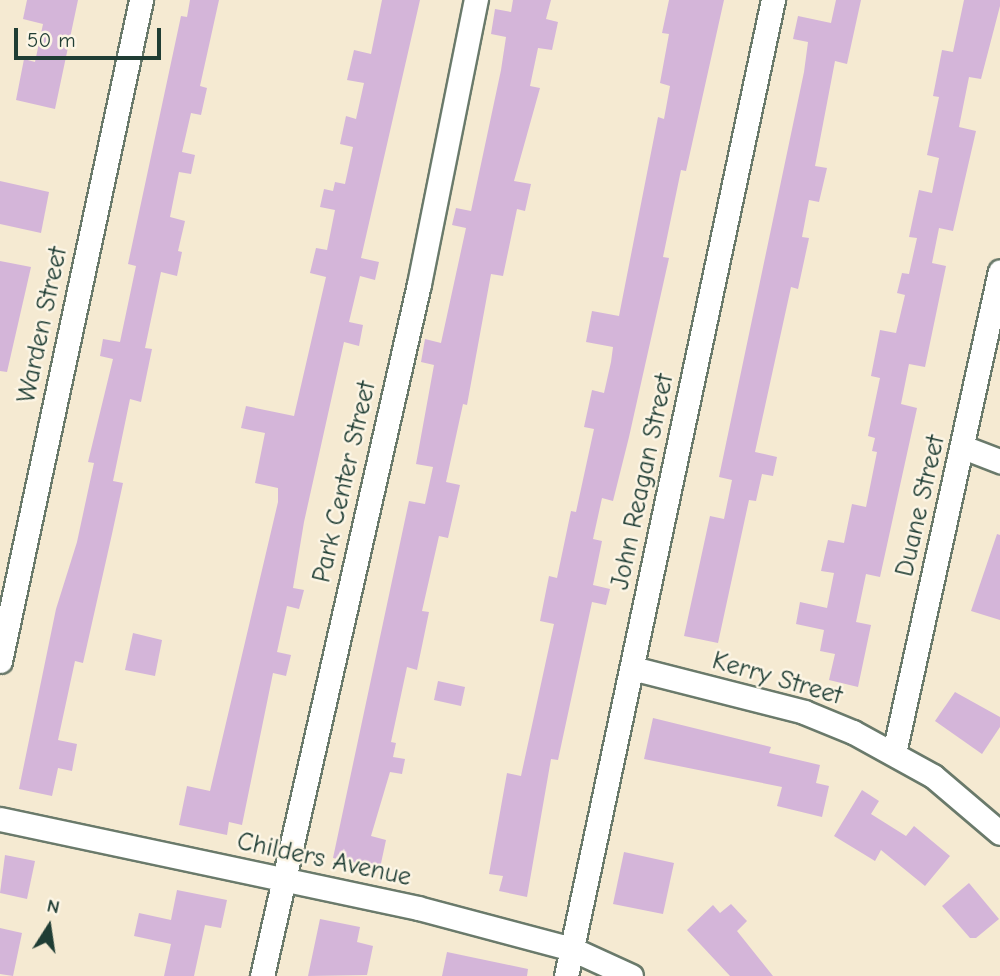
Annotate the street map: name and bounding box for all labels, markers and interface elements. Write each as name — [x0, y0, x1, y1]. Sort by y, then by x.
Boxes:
scale bar — [18, 14, 164, 58]
text: 50 m — [27, 28, 76, 52]
street label: Warden Street — [11, 244, 75, 406]
street label: John Reagan Street — [605, 371, 681, 593]
street label: Park Center Street — [307, 378, 383, 586]
street label: Duane Street — [890, 432, 952, 580]
street label: Kerry Street — [708, 646, 846, 712]
street label: Childers Avenue — [234, 826, 414, 894]
north arrow — [14, 892, 84, 962]
text: N — [45, 894, 62, 919]

